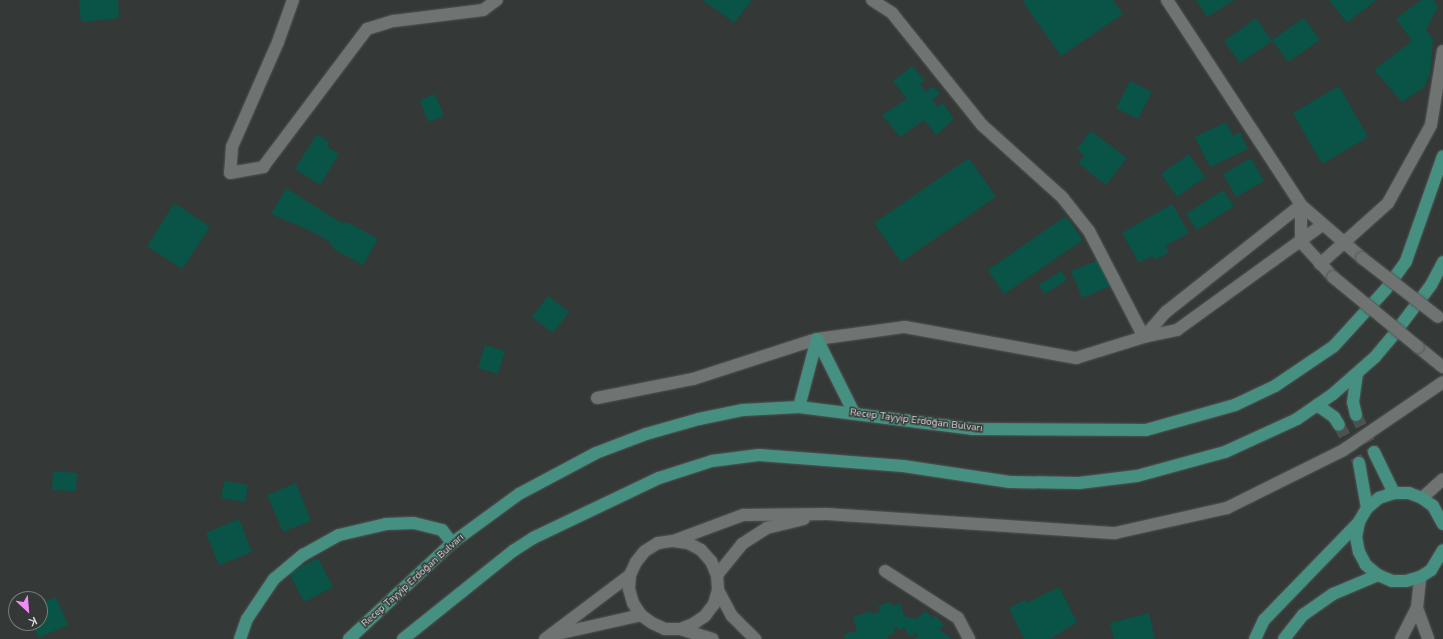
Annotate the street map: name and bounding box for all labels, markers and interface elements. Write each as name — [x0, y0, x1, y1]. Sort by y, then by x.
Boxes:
street label: Recep Tayyip Erdoğan Bulvarı — [849, 407, 983, 435]
street label: Recep Tayyip Erdoğan Bulvarı — [359, 532, 467, 630]
north arrow — [8, 591, 48, 631]
text: K — [26, 613, 40, 630]

